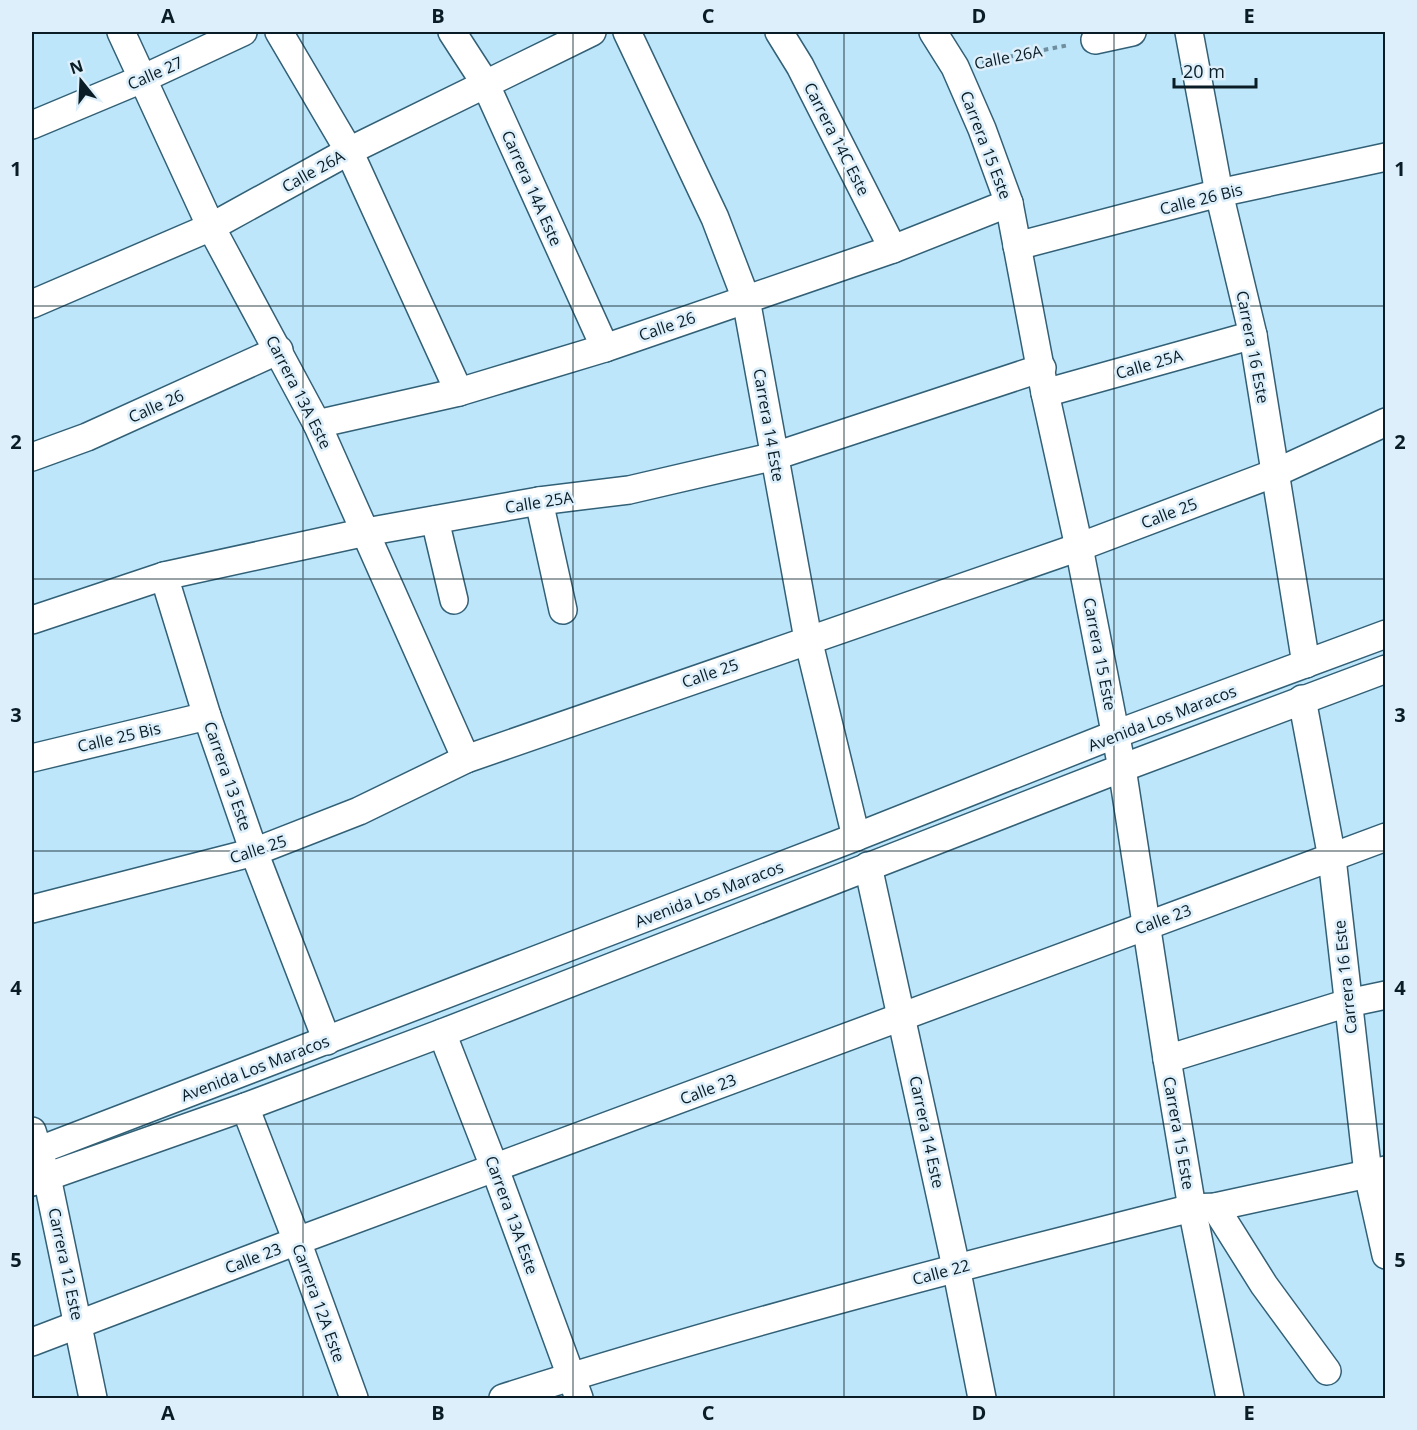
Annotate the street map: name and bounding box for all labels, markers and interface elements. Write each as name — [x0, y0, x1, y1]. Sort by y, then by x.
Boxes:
text: A — [161, 2, 175, 29]
text: B — [431, 2, 445, 29]
text: C — [702, 2, 715, 29]
text: D — [972, 2, 986, 29]
text: E — [1243, 2, 1255, 29]
street label: Calle 26A — [972, 39, 1045, 74]
north arrow — [51, 51, 111, 111]
street label: Calle 27 — [124, 51, 186, 95]
scale bar — [1174, 51, 1256, 89]
text: N — [67, 54, 86, 79]
text: 20 m — [1183, 59, 1225, 83]
street label: Carrera 14C Este — [799, 79, 875, 199]
street label: Carrera 15 Este — [955, 88, 1017, 202]
street label: Carrera 14A Este — [497, 127, 567, 249]
street label: Calle 26A — [278, 144, 349, 197]
text: 1 — [10, 155, 22, 182]
text: 1 — [1394, 155, 1406, 182]
street label: Calle 26 Bis — [1157, 178, 1245, 220]
street label: Carrera 16 Este — [1231, 289, 1275, 405]
street label: Calle 26 — [636, 306, 698, 346]
street label: Carrera 13A Este — [261, 332, 337, 452]
street label: Calle 25A — [1113, 344, 1186, 384]
street label: Carrera 14 Este — [748, 367, 790, 483]
street label: Calle 26 — [125, 384, 187, 428]
text: 2 — [10, 428, 22, 455]
text: 2 — [1394, 428, 1406, 455]
street label: Calle 25A — [503, 486, 575, 518]
street label: Calle 25 — [1138, 492, 1200, 534]
street label: Carrera 15 Este — [1078, 596, 1122, 712]
street label: Calle 25 — [679, 653, 741, 693]
street label: Avenida Los Maracos — [1085, 680, 1239, 756]
text: 3 — [10, 701, 22, 728]
text: 3 — [1394, 701, 1406, 728]
street label: Calle 25 Bis — [75, 717, 163, 757]
street label: Carrera 13 Este — [199, 718, 257, 834]
street label: Calle 25 — [227, 830, 289, 868]
street label: Avenida Los Maracos — [632, 856, 786, 932]
street label: Calle 23 — [1132, 899, 1194, 939]
street label: Carrera 16 Este — [1328, 919, 1362, 1035]
text: 4 — [10, 974, 22, 1001]
text: 4 — [1394, 974, 1406, 1001]
street label: Avenida Los Maracos — [178, 1030, 332, 1106]
street label: Calle 23 — [677, 1068, 739, 1110]
street label: Carrera 14 Este — [904, 1074, 950, 1190]
street label: Carrera 15 Este — [1158, 1075, 1200, 1191]
street label: Carrera 13A Este — [480, 1153, 544, 1277]
street label: Carrera 12 Este — [43, 1206, 89, 1322]
street label: Calle 23 — [222, 1237, 284, 1279]
street label: Carrera 12A Este — [287, 1241, 351, 1365]
text: 5 — [10, 1246, 22, 1273]
text: 5 — [1394, 1246, 1406, 1273]
street label: Calle 22 — [910, 1254, 972, 1290]
text: A — [161, 1399, 175, 1426]
text: B — [431, 1399, 445, 1426]
text: C — [702, 1399, 715, 1426]
text: D — [972, 1399, 986, 1426]
text: E — [1243, 1399, 1255, 1426]

